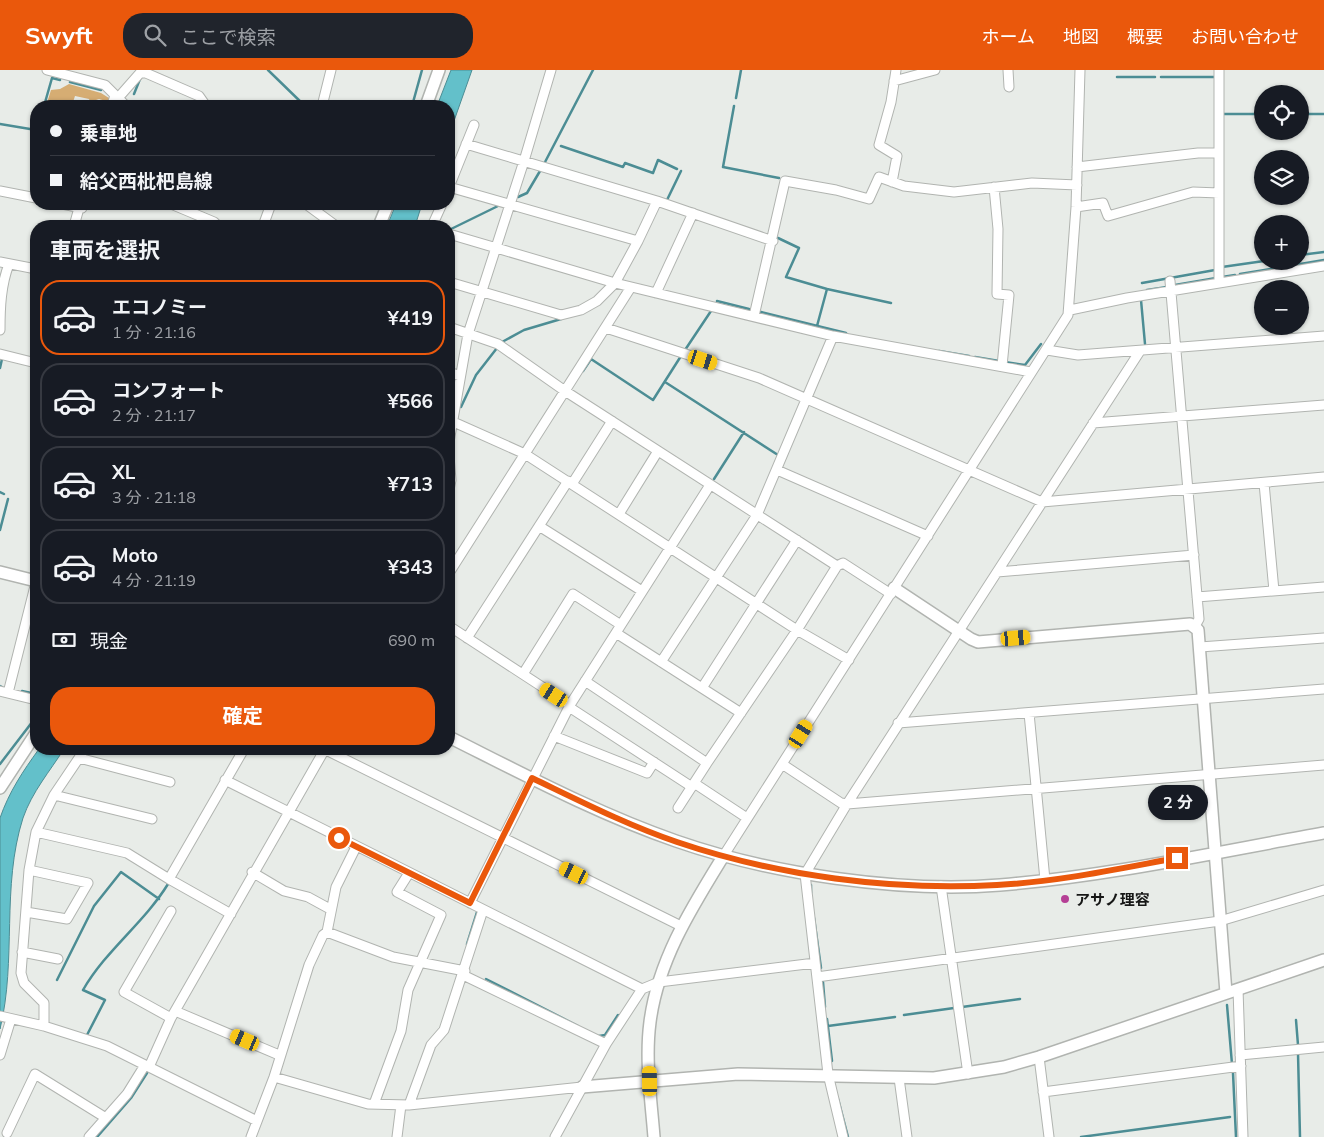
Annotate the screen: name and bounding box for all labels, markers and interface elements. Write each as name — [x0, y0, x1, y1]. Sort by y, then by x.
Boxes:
search box — [123, 13, 473, 58]
text: Swyft — [25, 20, 93, 50]
icon: search — [141, 21, 169, 49]
text: ここで検索 — [181, 25, 276, 49]
text: ホーム — [982, 25, 1035, 48]
text: 地図 — [1063, 25, 1099, 48]
text: 概要 — [1127, 25, 1163, 48]
text: お問い合わせ — [1191, 25, 1299, 48]
map controls — [1254, 85, 1309, 335]
button: locate — [1254, 85, 1309, 140]
text: 乗車地 — [80, 121, 137, 145]
button: layers — [1254, 150, 1309, 205]
text: 給父西枇杷島線 — [80, 169, 213, 193]
button: + — [1254, 215, 1309, 270]
text: 車両を選択 — [50, 236, 160, 264]
button: − — [1254, 280, 1309, 335]
icon: car — [52, 295, 97, 340]
text: エコノミー — [112, 295, 207, 319]
text: ¥419 — [387, 306, 433, 330]
text: 1 分 · 21:16 — [112, 322, 196, 342]
car — [686, 348, 719, 372]
icon: car — [52, 378, 97, 423]
text: コンフォート — [112, 378, 225, 402]
text: ¥566 — [387, 389, 433, 413]
text: 2 分 · 21:17 — [112, 405, 196, 425]
text: XL — [112, 460, 135, 484]
icon: car — [52, 461, 97, 506]
text: ¥713 — [387, 472, 433, 496]
text: 3 分 · 21:18 — [112, 487, 196, 507]
text: Moto — [112, 543, 158, 567]
icon: car — [52, 544, 97, 589]
text: ¥343 — [387, 555, 433, 579]
text: 4 分 · 21:19 — [112, 570, 196, 590]
icon: cash — [50, 626, 78, 654]
text: 現金 — [90, 629, 128, 653]
car — [1000, 629, 1031, 647]
text: 690 m — [388, 630, 435, 650]
car — [537, 681, 570, 709]
button: 確定 — [50, 687, 435, 745]
car — [786, 717, 815, 751]
callout: 2 分 — [1147, 786, 1207, 820]
text: 2 分 — [1163, 792, 1193, 812]
route start — [328, 827, 350, 849]
route end — [1166, 847, 1188, 869]
car — [557, 860, 590, 886]
place label: アサノ理容 — [1075, 890, 1150, 909]
marker: アサノ理容 — [1059, 893, 1071, 905]
car — [228, 1027, 261, 1053]
car — [642, 1066, 657, 1096]

